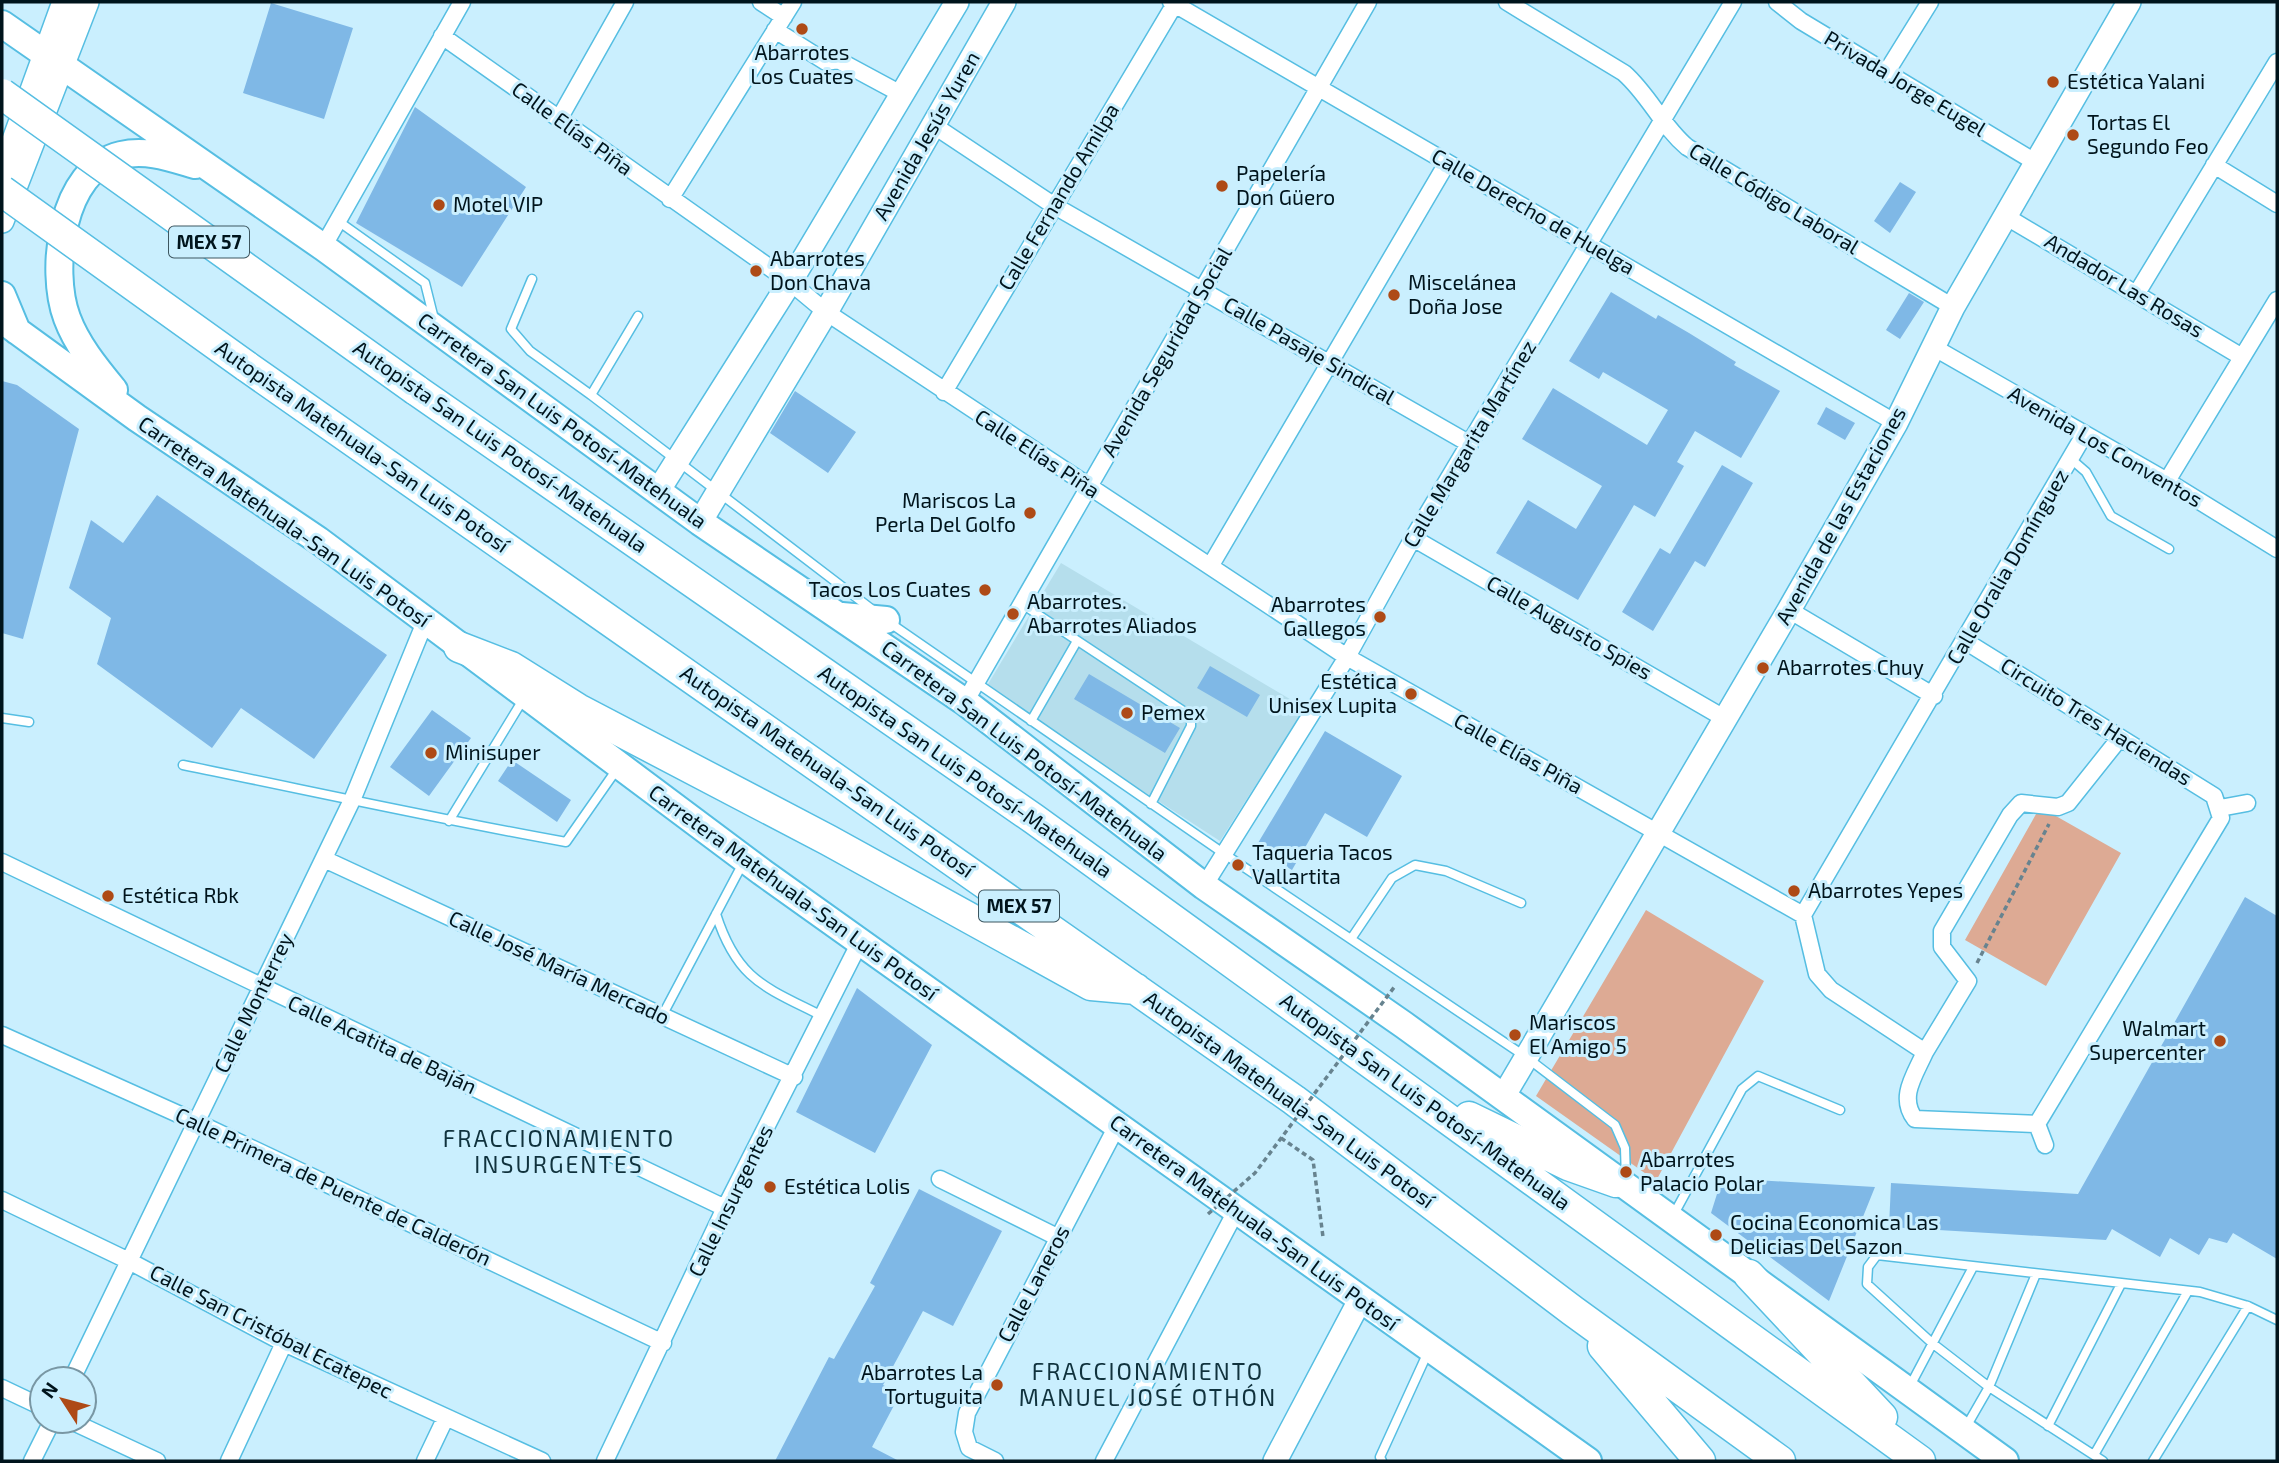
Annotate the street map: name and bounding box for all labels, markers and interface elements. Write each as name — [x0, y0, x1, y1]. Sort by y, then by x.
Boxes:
marker: Abarrotes Los Cuates — [794, 21, 810, 37]
street label: Privada Jorge Eugel — [1820, 25, 1992, 141]
place label: Abarrotes Los Cuates — [750, 39, 854, 88]
street label: Avenida Jesús Yuren — [867, 47, 984, 224]
place label: Estética Yalani — [2067, 68, 2205, 93]
marker: Estética Yalani — [2045, 74, 2061, 90]
street label: Calle Elías Piña — [508, 76, 638, 180]
street label: Calle Fernando Amilpa — [992, 98, 1123, 294]
place label: Tortas El Segundo Feo — [2087, 109, 2209, 158]
marker: Tortas El Segundo Feo — [2065, 127, 2081, 143]
street label: Calle Código Laboral — [1685, 137, 1865, 259]
street label: Calle Derecho de Huelga — [1428, 142, 1640, 279]
place label: Papelería Don Güero — [1236, 160, 1335, 209]
marker: Papelería Don Güero — [1214, 178, 1230, 194]
place label: Motel VIP — [453, 191, 543, 216]
marker: Motel VIP — [431, 197, 447, 213]
road number: MEX 57 — [169, 226, 249, 258]
street label: Andador Las Rosas — [2041, 227, 2209, 342]
street label: Avenida Seguridad Social — [1095, 241, 1236, 461]
place label: Abarrotes Don Chava — [770, 245, 871, 294]
marker: Abarrotes Don Chava — [748, 263, 764, 279]
place label: Miscelánea Doña Jose — [1408, 269, 1516, 318]
marker: Miscelánea Doña Jose — [1386, 287, 1402, 303]
street label: Calle Pasaje Sindical — [1219, 290, 1401, 410]
street label: Carretera San Luis Potosí-Matehuala — [414, 307, 712, 533]
street label: Autopista Matehuala-San Luis Potosí — [211, 334, 515, 558]
street label: Autopista San Luis Potosí-Matehuala — [349, 334, 653, 557]
street label: Calle Margarita Martínez — [1397, 335, 1540, 551]
street label: Avenida Los Conventos — [2004, 380, 2207, 511]
street label: Avenida de las Estaciones — [1769, 402, 1910, 629]
street label: Calle Elías Piña — [971, 403, 1105, 502]
street label: Carretera Matehuala-San Luis Potosí — [134, 410, 436, 632]
street label: Calle Oralia Domínguez — [1941, 464, 2073, 668]
place label: Mariscos La Perla Del Golfo — [875, 487, 1016, 536]
marker: Mariscos La Perla Del Golfo — [1022, 505, 1038, 521]
street label: Calle Augusto Spies — [1483, 569, 1657, 684]
place label: Tacos Los Cuates — [808, 576, 971, 601]
marker: Tacos Los Cuates — [977, 582, 993, 598]
place label: Abarrotes. Abarrotes Aliados — [1027, 588, 1197, 637]
place label: Abarrotes Gallegos — [1271, 591, 1366, 640]
marker: Abarrotes. Abarrotes Aliados — [1005, 606, 1021, 622]
marker: Abarrotes Gallegos — [1372, 609, 1388, 625]
street label: Carretera San Luis Potosí-Matehuala — [877, 634, 1173, 865]
street label: Circuito Tres Haciendas — [1997, 652, 2197, 790]
place label: Abarrotes Chuy — [1777, 654, 1924, 679]
street label: Autopista Matehuala-San Luis Potosí — [676, 659, 980, 883]
street label: Autopista San Luis Potosí-Matehuala — [814, 659, 1118, 882]
marker: Abarrotes Chuy — [1755, 660, 1771, 676]
place label: Estética Unisex Lupita — [1268, 668, 1397, 717]
marker: Estética Unisex Lupita — [1403, 686, 1419, 702]
place label: Pemex — [1141, 699, 1205, 724]
marker: Pemex — [1119, 705, 1135, 721]
street label: Calle Elías Piña — [1450, 707, 1587, 798]
place label: Minisuper — [445, 739, 541, 764]
marker: Minisuper — [423, 745, 439, 761]
street label: Carretera Matehuala-San Luis Potosí — [645, 779, 944, 1005]
place label: Taqueria Tacos Vallartita — [1252, 839, 1393, 888]
marker: Taqueria Tacos Vallartita — [1230, 857, 1246, 873]
place label: Abarrotes Yepes — [1808, 877, 1963, 902]
place label: Estética Rbk — [122, 882, 239, 907]
marker: Abarrotes Yepes — [1786, 883, 1802, 899]
marker: Estética Rbk — [100, 888, 116, 904]
road number: MEX 57 — [979, 890, 1059, 922]
street label: Calle José María Mercado — [445, 904, 674, 1029]
street label: Calle Monterrey — [208, 928, 297, 1076]
street label: Autopista Matehuala-San Luis Potosí — [1140, 985, 1440, 1213]
street label: Autopista San Luis Potosí-Matehuala — [1276, 987, 1576, 1215]
street label: Calle Acatita de Baján — [284, 989, 481, 1099]
place label: Mariscos El Amigo 5 — [1529, 1009, 1627, 1058]
place label: Walmart Supercenter — [2089, 1015, 2207, 1064]
marker: Mariscos El Amigo 5 — [1507, 1027, 1523, 1043]
marker: Walmart Supercenter — [2212, 1033, 2228, 1049]
street label: Calle Primera de Puente de Calderón — [172, 1101, 495, 1270]
street label: Carretera Matehuala-San Luis Potosí — [1106, 1109, 1405, 1335]
street label: Calle Insurgentes — [682, 1120, 777, 1280]
district label: FRACCIONAMIENTO INSURGENTES — [443, 1124, 675, 1178]
place label: Abarrotes Palacio Polar — [1640, 1146, 1765, 1195]
marker: Abarrotes Palacio Polar — [1618, 1164, 1634, 1180]
place label: Estética Lolis — [784, 1173, 910, 1198]
marker: Estética Lolis — [762, 1179, 778, 1195]
place label: Cocina Economica Las Delicias Del Sazon — [1730, 1209, 1939, 1258]
street label: Calle Laneros — [991, 1221, 1074, 1346]
marker: Cocina Economica Las Delicias Del Sazon — [1708, 1227, 1724, 1243]
street label: Calle San Cristóbal Ecatepec — [146, 1259, 397, 1403]
district label: FRACCIONAMIENTO MANUEL JOSÉ OTHÓN — [1019, 1357, 1277, 1411]
place label: Abarrotes La Tortuguita — [861, 1359, 983, 1408]
north arrow — [28, 1365, 98, 1435]
text: N — [36, 1377, 62, 1402]
marker: Abarrotes La Tortuguita — [989, 1377, 1005, 1393]

